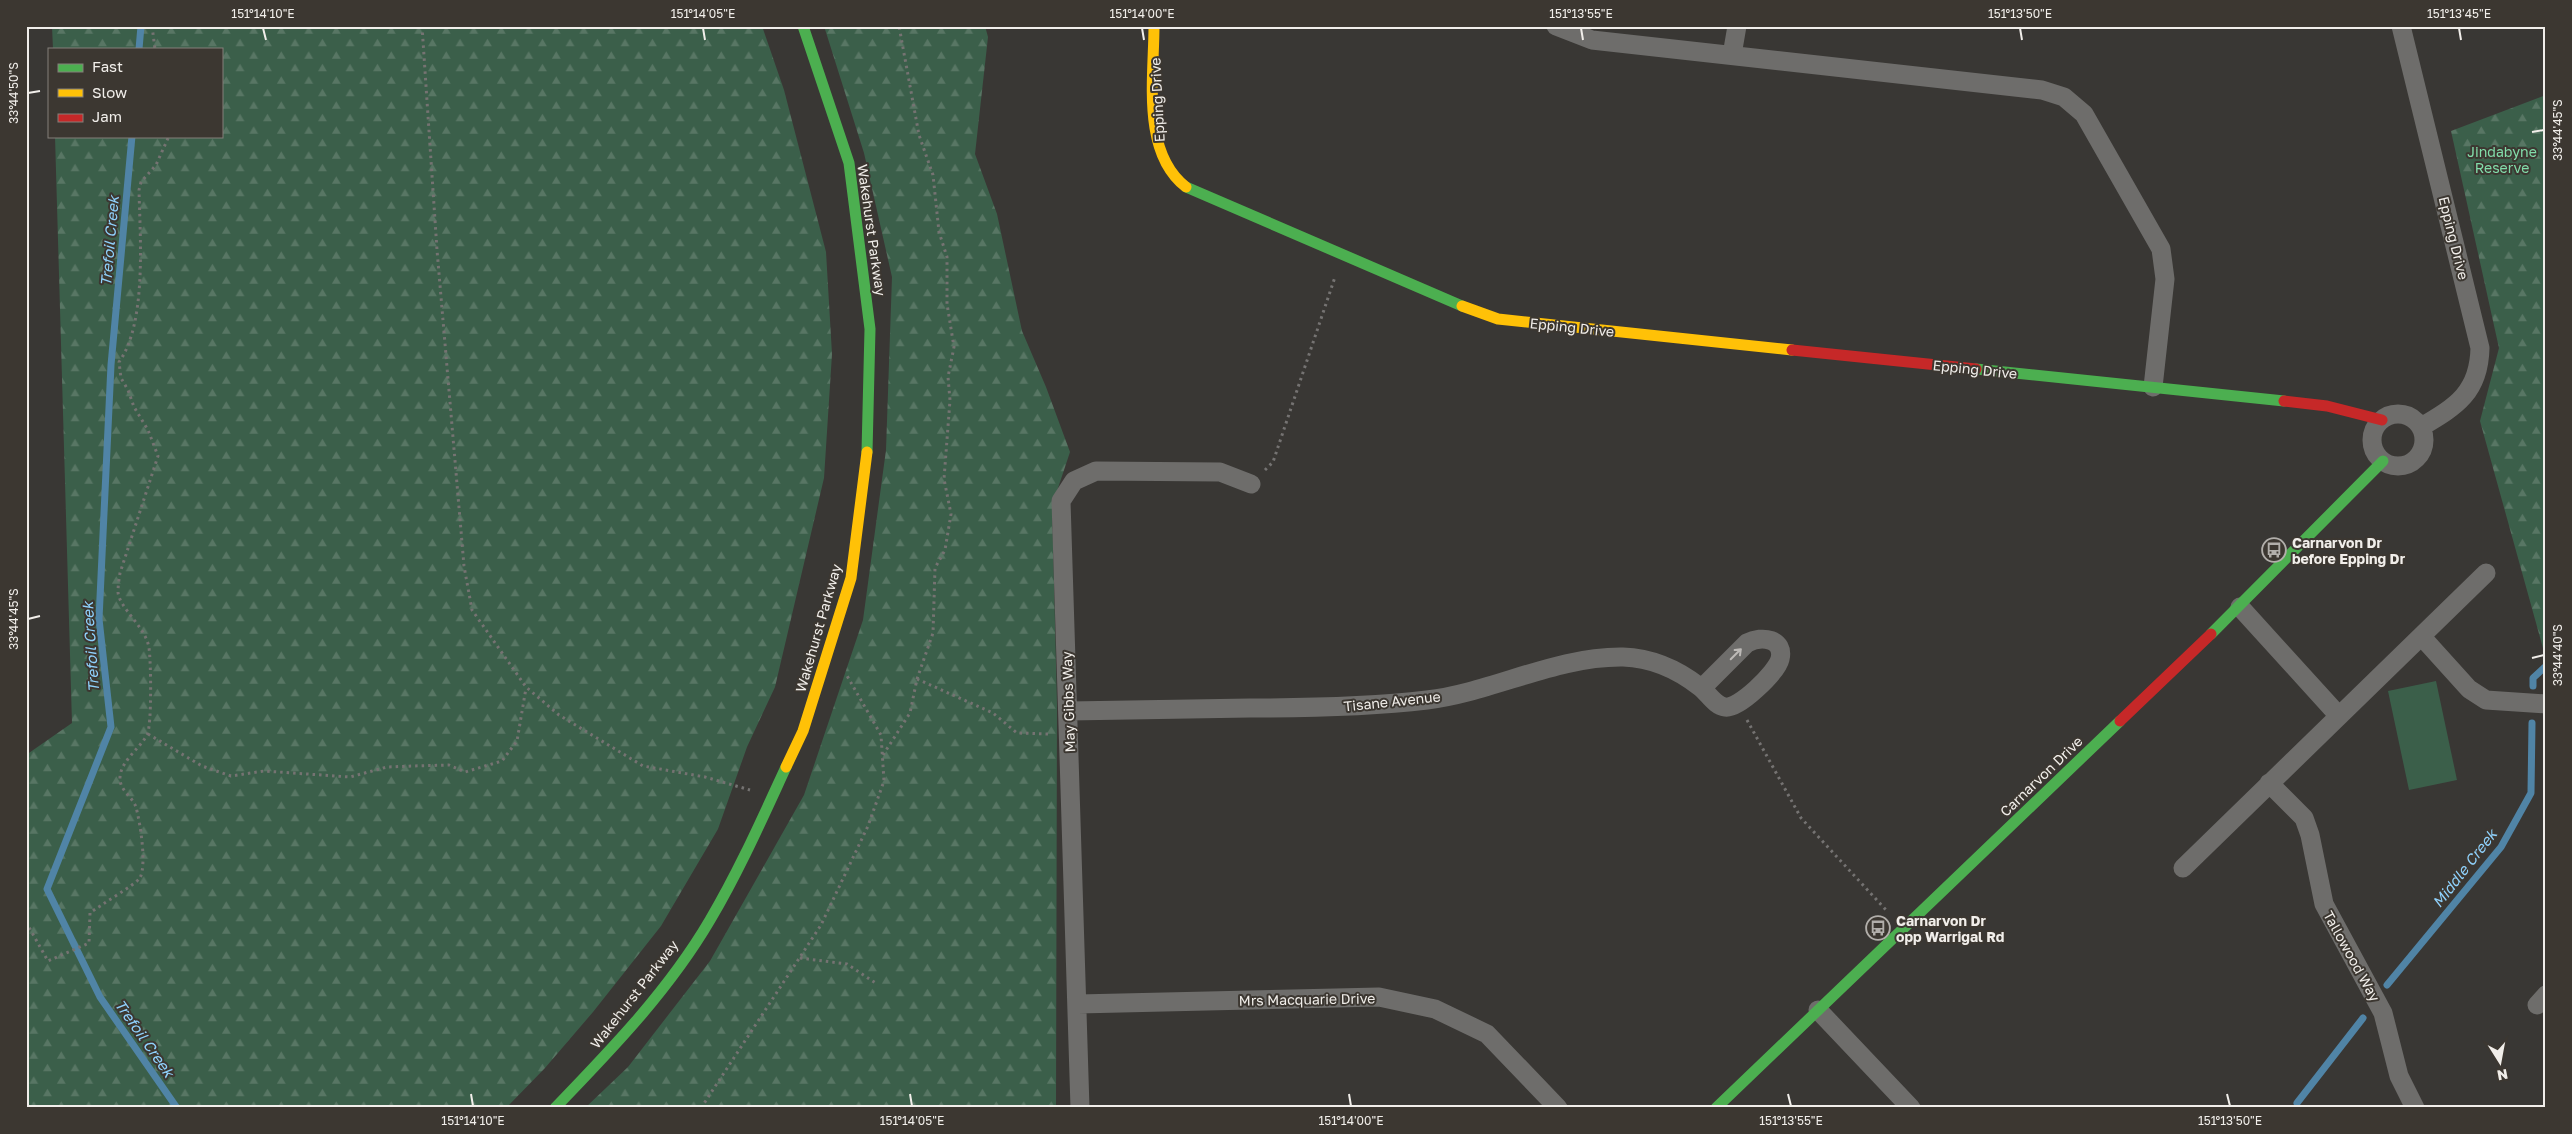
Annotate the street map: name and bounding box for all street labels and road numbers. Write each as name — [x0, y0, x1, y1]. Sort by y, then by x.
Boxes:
street label: Epping Drive — [1146, 57, 1168, 143]
street label: Wakehurst Parkway — [854, 163, 890, 297]
street label: Epping Drive — [2435, 195, 2473, 281]
street label: Epping Drive — [1529, 314, 1615, 340]
street label: Epping Drive — [1932, 356, 2018, 382]
street label: Wakehurst Parkway — [792, 562, 844, 694]
street label: May Gibbs Way — [1058, 651, 1078, 753]
street label: Tisane Avenue — [1343, 687, 1441, 715]
street label: Carnarvon Drive — [1996, 732, 2086, 820]
street label: Tallowood Way — [2320, 908, 2384, 1004]
street label: Wakehurst Parkway — [586, 936, 682, 1051]
street label: Mrs Macquarie Drive — [1239, 989, 1375, 1009]

